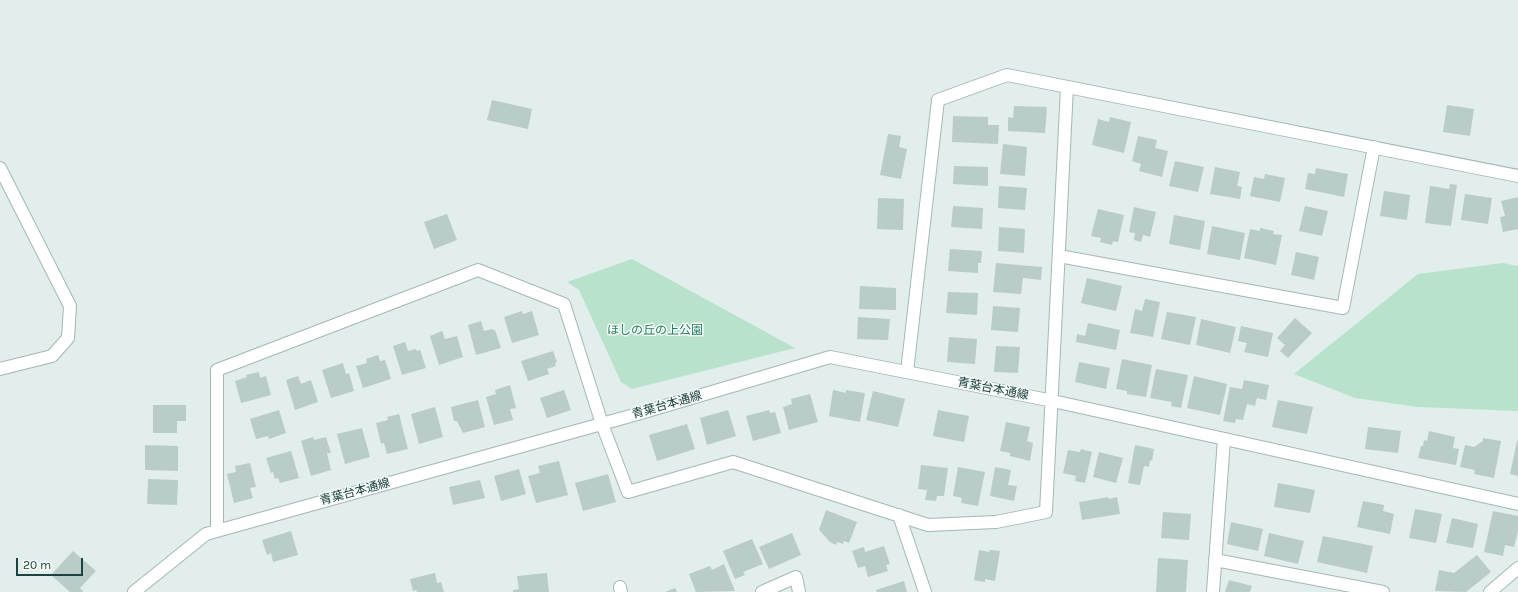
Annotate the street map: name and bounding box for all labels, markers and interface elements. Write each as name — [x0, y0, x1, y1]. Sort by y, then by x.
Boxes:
park label: ほしの丘の上公園 — [607, 324, 703, 338]
street label: 青葉台本通線 — [956, 375, 1030, 403]
street label: 青葉台本通線 — [630, 388, 704, 422]
street label: 青葉台本通線 — [318, 476, 392, 508]
scale bar — [18, 550, 85, 576]
text: 20 m — [23, 558, 51, 572]

